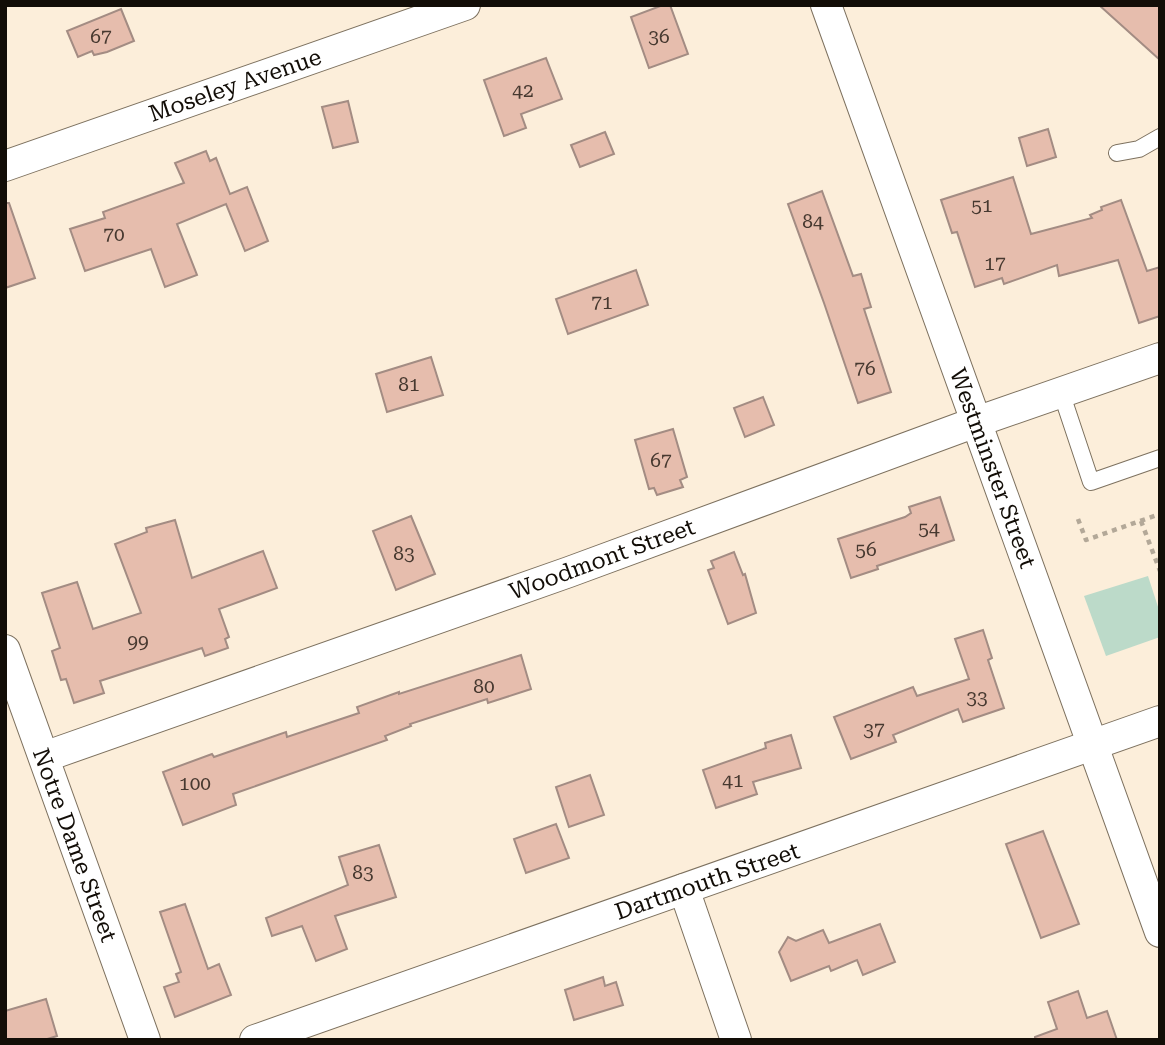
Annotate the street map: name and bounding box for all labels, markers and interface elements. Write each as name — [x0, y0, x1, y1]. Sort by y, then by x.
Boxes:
house number: 67 — [90, 25, 112, 48]
house number: 36 — [648, 25, 670, 48]
street label: Moseley Avenue — [145, 43, 325, 128]
house number: 42 — [512, 79, 534, 102]
house number: 51 — [971, 194, 993, 217]
house number: 84 — [802, 210, 824, 233]
house number: 70 — [103, 223, 125, 246]
house number: 17 — [984, 252, 1006, 275]
house number: 71 — [591, 291, 613, 314]
house number: 76 — [854, 357, 876, 380]
street label: Westminster Street — [944, 365, 1041, 572]
house number: 81 — [398, 373, 420, 396]
house number: 67 — [650, 449, 672, 472]
street label: Woodmont Street — [506, 513, 699, 606]
house number: 54 — [918, 517, 940, 540]
house number: 56 — [855, 538, 877, 561]
house number: 83 — [393, 542, 415, 565]
house number: 99 — [127, 630, 149, 653]
house number: 80 — [473, 675, 495, 698]
house number: 33 — [966, 686, 988, 709]
house number: 37 — [863, 718, 885, 741]
street label: Notre Dame Street — [27, 745, 122, 946]
house number: 41 — [722, 769, 744, 792]
house number: 100 — [179, 772, 211, 795]
street label: Dartmouth Street — [611, 837, 803, 926]
house number: 83 — [352, 861, 374, 884]

